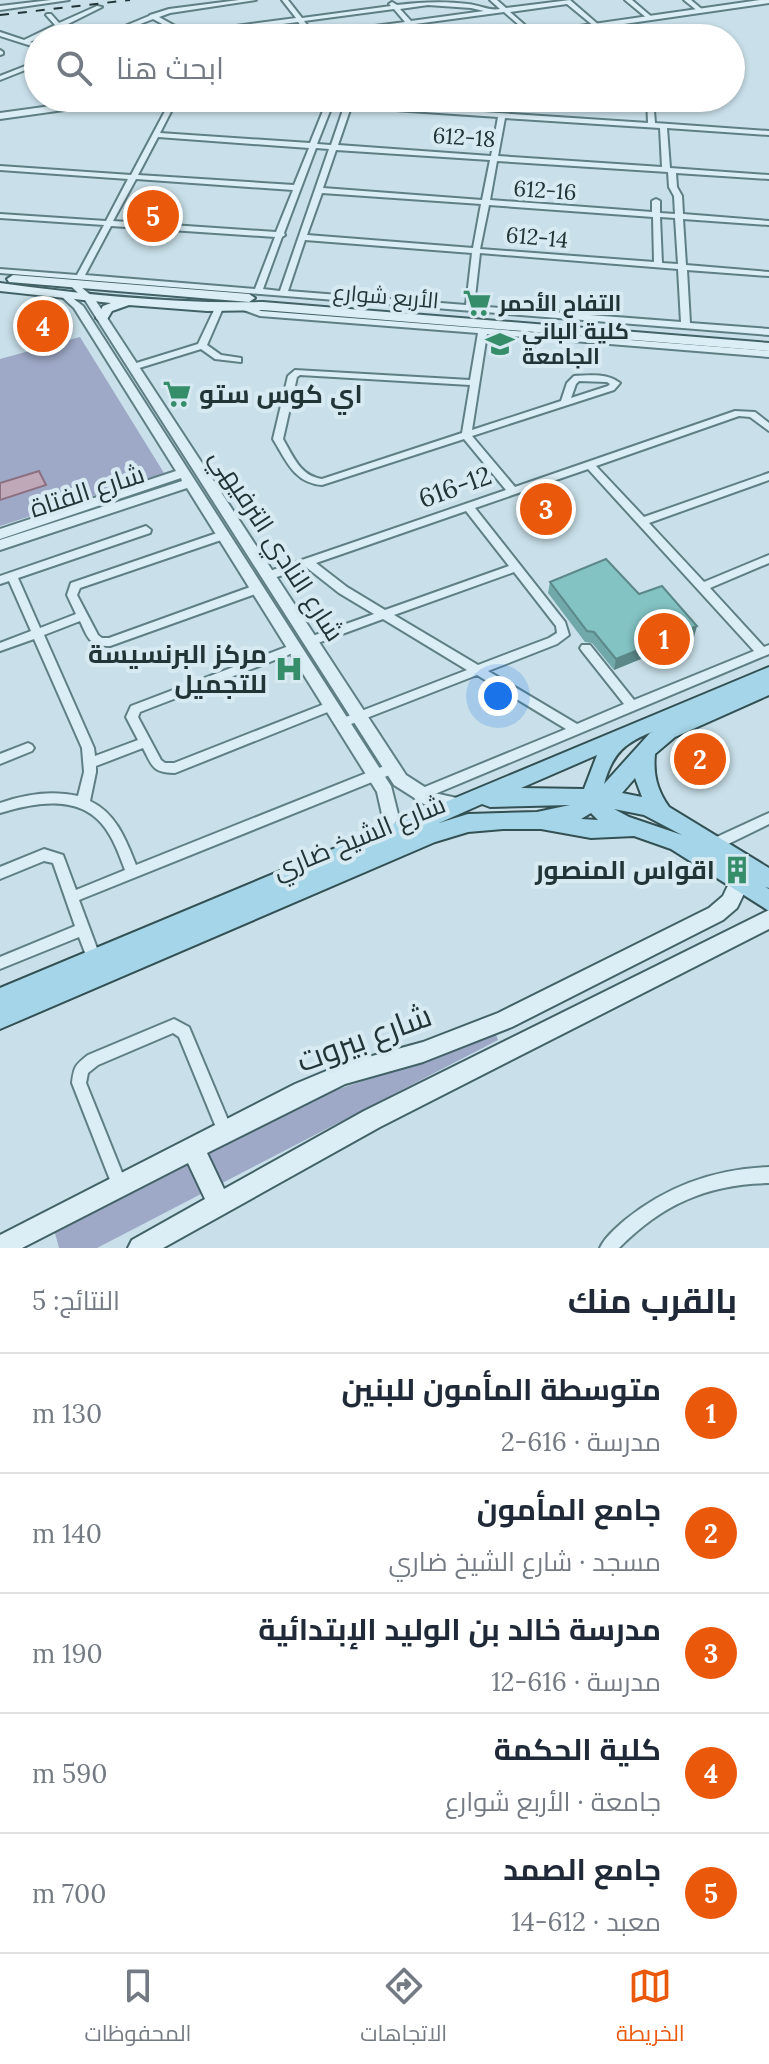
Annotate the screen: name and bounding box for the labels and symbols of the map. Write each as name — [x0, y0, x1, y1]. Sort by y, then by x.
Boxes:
street label: 612-18 — [432, 121, 496, 153]
street label: 612-16 — [513, 174, 577, 206]
pin: 5 — [127, 186, 179, 246]
street label: 612-14 — [505, 220, 569, 254]
street label: الأربع شوارع — [332, 277, 440, 316]
supermarket icon: التفاح الأحمر — [462, 288, 492, 318]
place label: التفاح الأحمر — [498, 289, 621, 318]
pin: 4 — [17, 296, 69, 356]
place label: كلية الباني الجامعة — [522, 317, 629, 370]
school or university icon: كلية الباني الجامعة — [485, 329, 515, 359]
place label: اي كوس ستو — [199, 377, 363, 415]
supermarket icon: اي كوس ستو — [162, 379, 192, 409]
street label: شارع النادي الترفيهي — [199, 442, 352, 650]
street label: شارع الفتاة — [25, 457, 149, 525]
street label: 616-12 — [414, 458, 496, 515]
pin: 3 — [520, 479, 572, 539]
pin: 1 — [638, 609, 690, 669]
place label: مركز البرنسيسة للتجميل — [88, 637, 267, 700]
hospital icon: مركز البرنسيسة للتجميل — [274, 654, 304, 684]
your location — [478, 676, 518, 716]
pin: 2 — [674, 729, 726, 789]
street label: شارع الشيخ ضاري — [267, 787, 452, 890]
place label: اقواس المنصور — [534, 853, 715, 886]
building icon: اقواس المنصور — [722, 855, 752, 885]
street label: شارع بيروت — [291, 994, 438, 1083]

